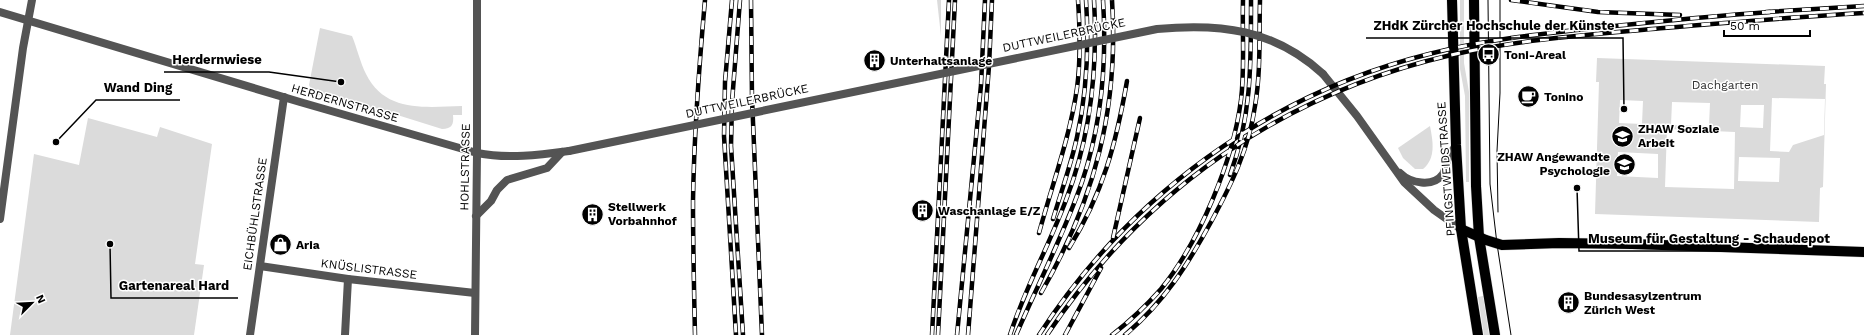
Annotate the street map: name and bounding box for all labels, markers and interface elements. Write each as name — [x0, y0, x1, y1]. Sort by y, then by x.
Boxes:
scale bar — [1724, 12, 1810, 38]
callout: ZHdK Zürcher Hochschule der Künste — [1366, 13, 1623, 38]
street label: DUTTWEILERBRÜCKE — [1001, 15, 1127, 55]
text: ZHdK Zürcher Hochschule der Künste — [1374, 18, 1615, 33]
text: 50 m — [1730, 19, 1760, 33]
bus stop icon: Toni-Areal — [1476, 42, 1502, 68]
callout: Herdernwiese — [164, 47, 269, 72]
building icon: Unterhaltsanlage — [861, 48, 887, 74]
place label: Toni-Areal — [1504, 48, 1566, 62]
text: Herdernwiese — [172, 52, 262, 67]
place label: Unterhaltsanlage — [890, 54, 992, 68]
callout: Wand Ding — [96, 75, 180, 100]
park label: Dachgarten — [1692, 78, 1758, 92]
text: Wand Ding — [104, 80, 173, 95]
street label: HERDERNSTRASSE — [290, 81, 401, 125]
street label: DUTTWEILERBRÜCKE — [684, 81, 810, 121]
cafe icon: Tonino — [1516, 84, 1542, 110]
place label: Tonino — [1544, 90, 1583, 104]
street label: PFINGSTWEIDSTRASSE — [1434, 101, 1458, 237]
place label: ZHAW Soziale Arbeit — [1638, 122, 1720, 150]
street label: HOHLSTRASSE — [457, 123, 473, 211]
school or university icon: ZHAW Soziale Arbeit — [1610, 123, 1636, 149]
place label: ZHAW Angewandte Psychologie — [1497, 150, 1610, 178]
school or university icon: ZHAW Angewandte Psychologie — [1612, 151, 1638, 177]
street label: EICHBÜHLSTRASSE — [240, 156, 270, 271]
building icon: Waschanlage E/Z — [910, 198, 936, 224]
place label: Stellwerk Vorbahnhof — [608, 200, 677, 228]
building icon: Stellwerk Vorbahnhof — [580, 201, 606, 227]
place label: Waschanlage E/Z — [938, 204, 1041, 218]
callout: Museum für Gestaltung - Schaudepot — [1579, 226, 1838, 251]
text: Museum für Gestaltung - Schaudepot — [1588, 231, 1830, 246]
shop icon: Aria — [268, 232, 294, 258]
place label: Aria — [296, 238, 320, 252]
street label: KNÜSLISTRASSE — [320, 256, 418, 282]
callout: Gartenareal Hard — [111, 273, 238, 298]
text: Gartenareal Hard — [119, 278, 229, 293]
north arrow — [12, 283, 52, 323]
place label: Bundesasylzentrum Zürich West — [1584, 289, 1702, 317]
building icon: Bundesasylzentrum Zürich West — [1555, 290, 1581, 316]
text: N — [33, 293, 48, 306]

